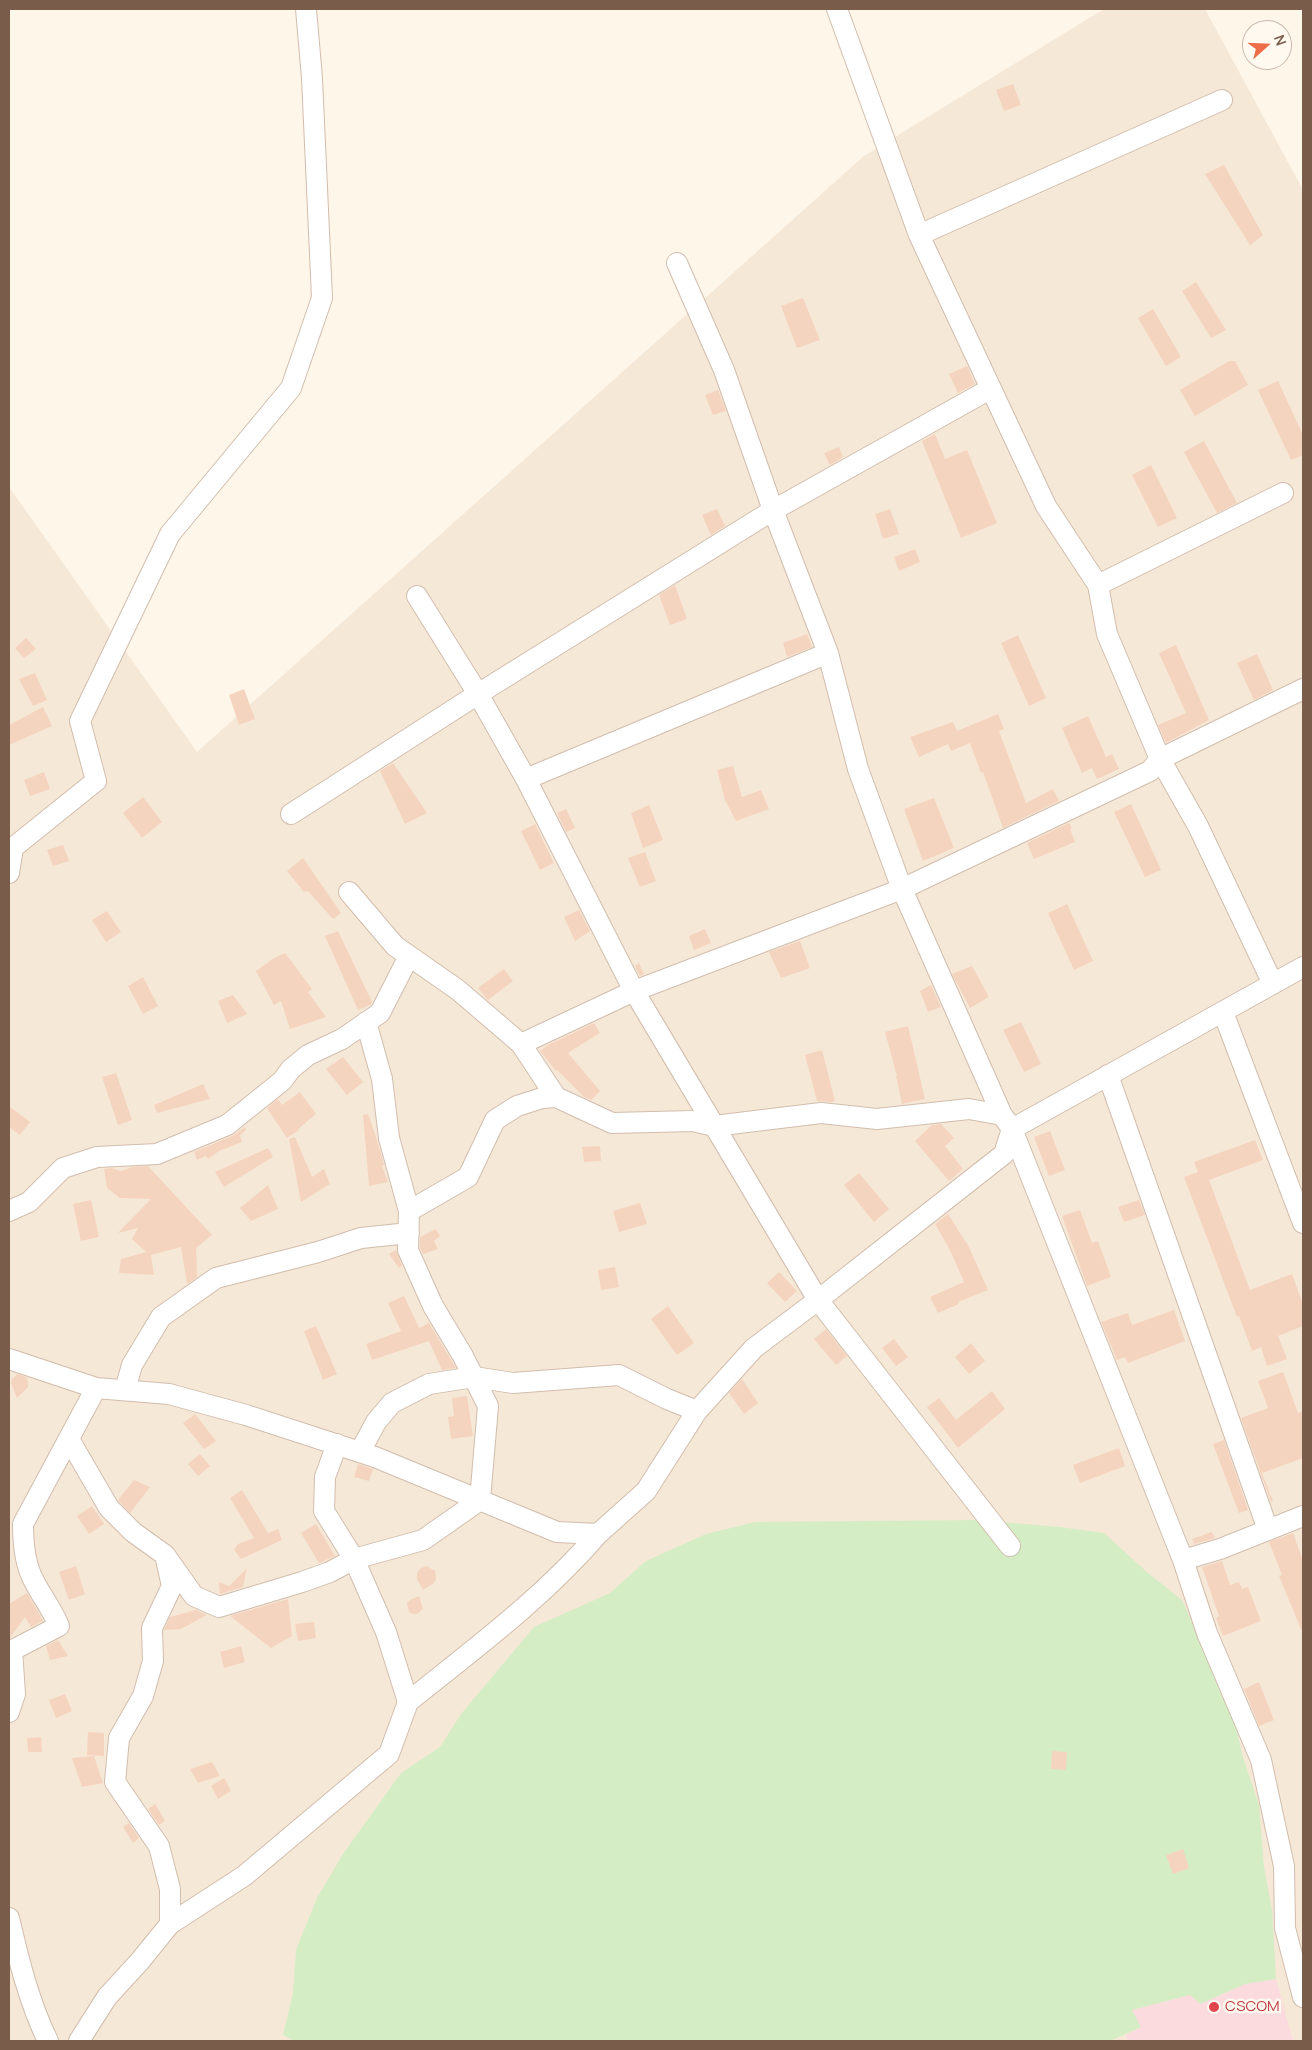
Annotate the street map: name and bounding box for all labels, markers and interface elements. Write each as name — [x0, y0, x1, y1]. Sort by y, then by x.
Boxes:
north arrow — [1242, 20, 1292, 70]
text: N — [1270, 32, 1291, 48]
place label: CSCOM — [1225, 1998, 1280, 2016]
marker: CSCOM — [1207, 2000, 1221, 2014]

